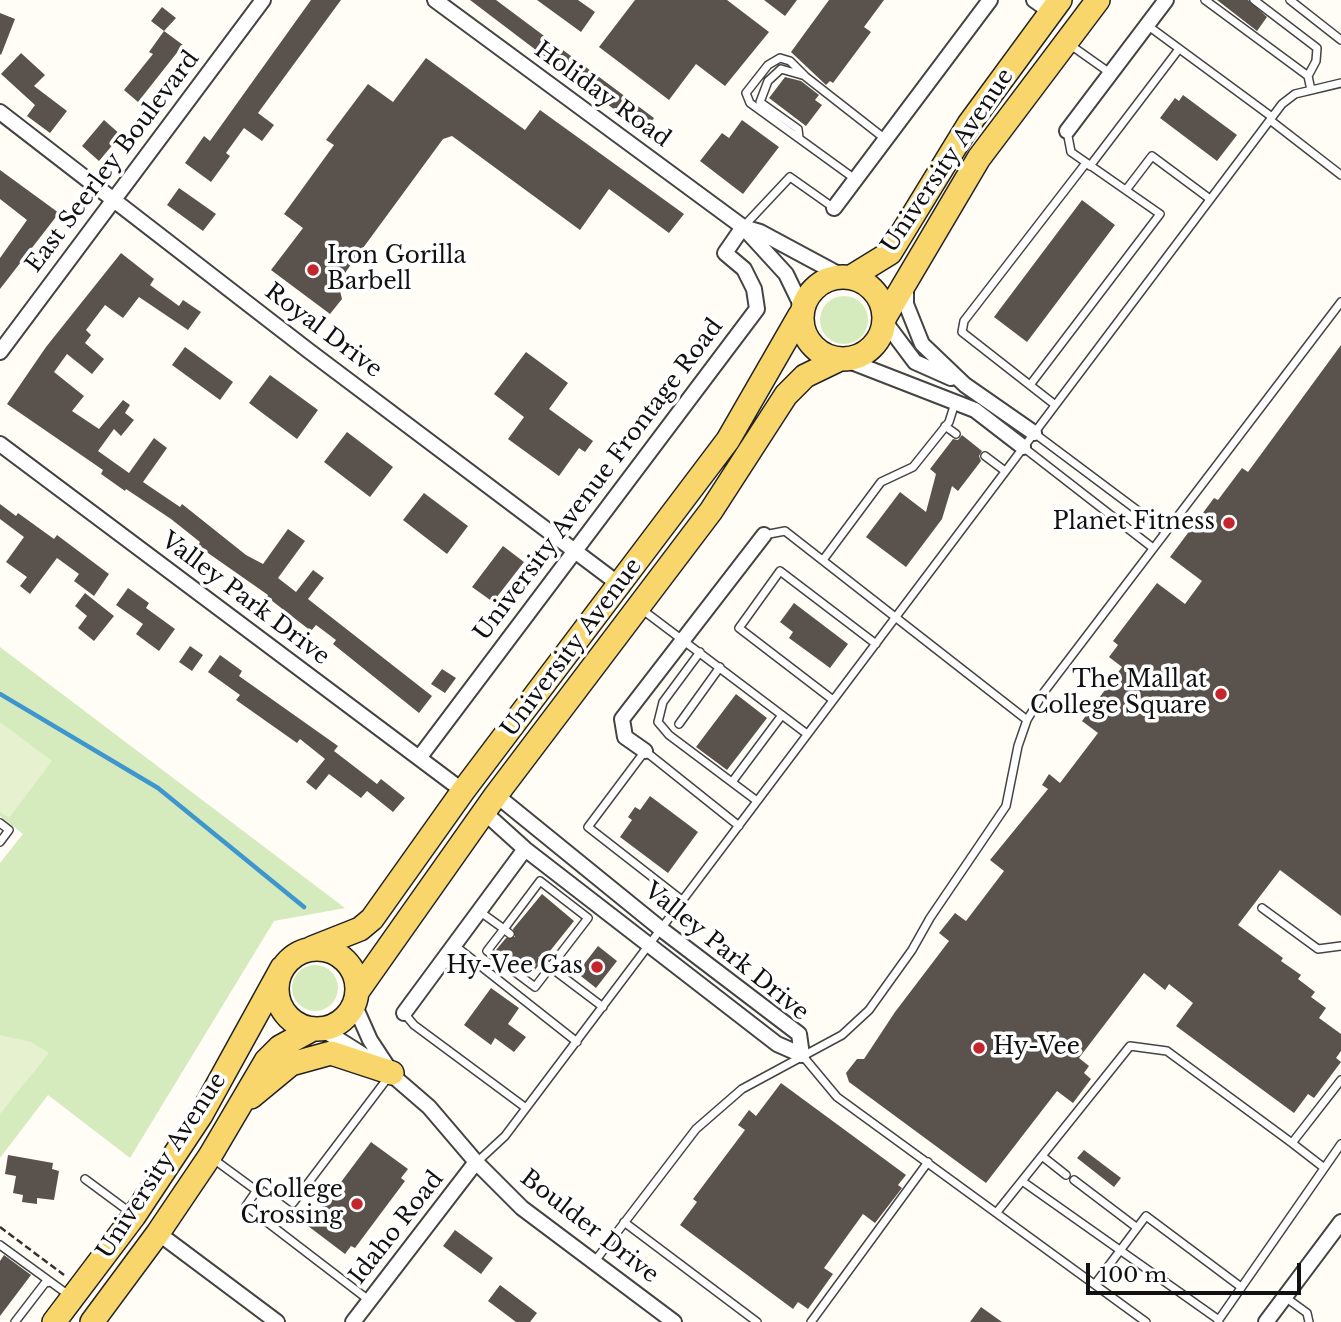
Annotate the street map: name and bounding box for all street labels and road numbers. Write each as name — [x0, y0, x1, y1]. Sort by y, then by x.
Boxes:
street label: Holiday Road — [529, 36, 675, 154]
street label: East Seerley Boulevard — [21, 46, 205, 278]
street label: University Avenue — [876, 64, 1020, 258]
street label: Royal Drive — [259, 278, 387, 384]
street label: University Avenue Frontage Road — [469, 314, 729, 646]
street label: Valley Park Drive — [155, 527, 335, 671]
street label: University Avenue — [496, 553, 648, 743]
street label: Valley Park Drive — [638, 877, 814, 1027]
street label: University Avenue — [92, 1068, 232, 1264]
street label: Boulder Drive — [514, 1165, 664, 1289]
street label: Idaho Road — [344, 1166, 450, 1290]

